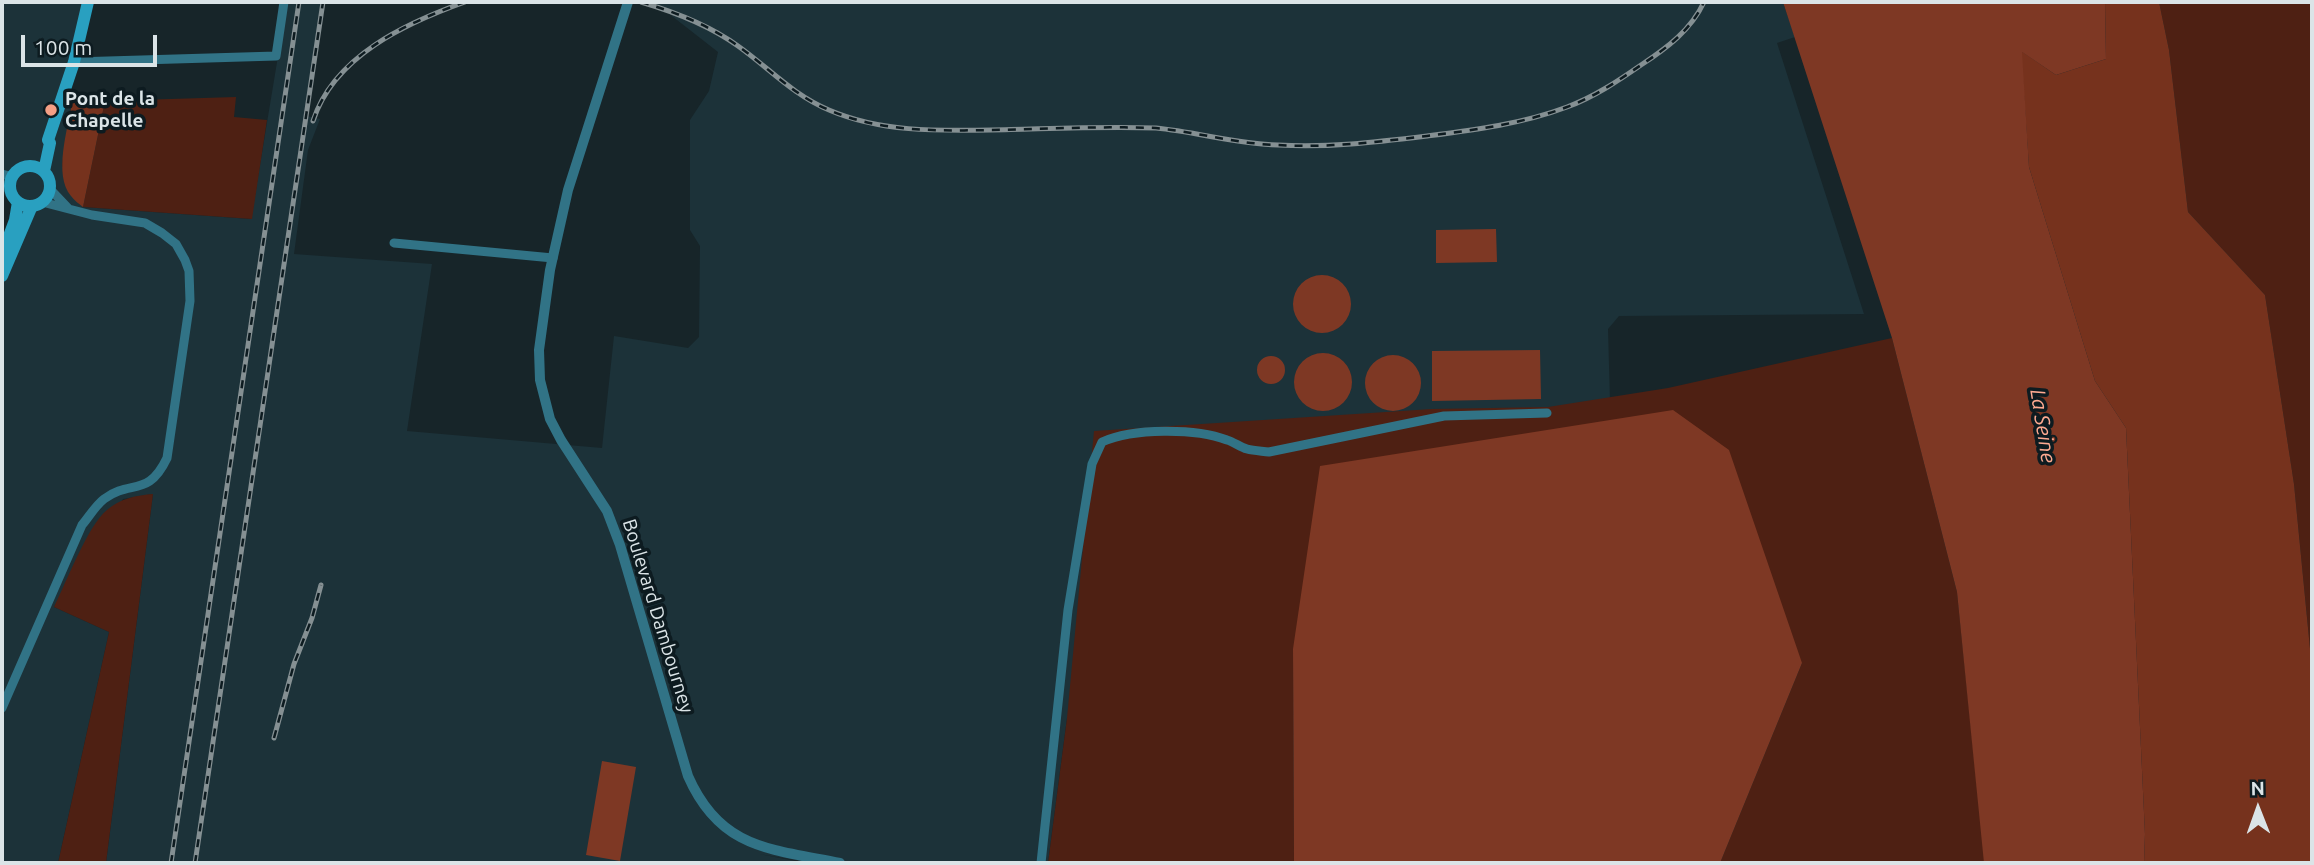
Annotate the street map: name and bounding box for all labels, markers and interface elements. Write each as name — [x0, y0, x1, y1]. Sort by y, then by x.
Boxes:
scale bar — [24, 21, 161, 65]
text: 100 m — [34, 35, 92, 59]
place label: Pont de la Chapelle — [65, 88, 155, 132]
marker: Pont de la Chapelle — [43, 102, 59, 118]
water label: La Seine — [2025, 387, 2061, 465]
street label: Boulevard Dambourney — [618, 516, 698, 716]
north arrow — [2223, 774, 2293, 844]
text: N — [2250, 777, 2265, 799]

